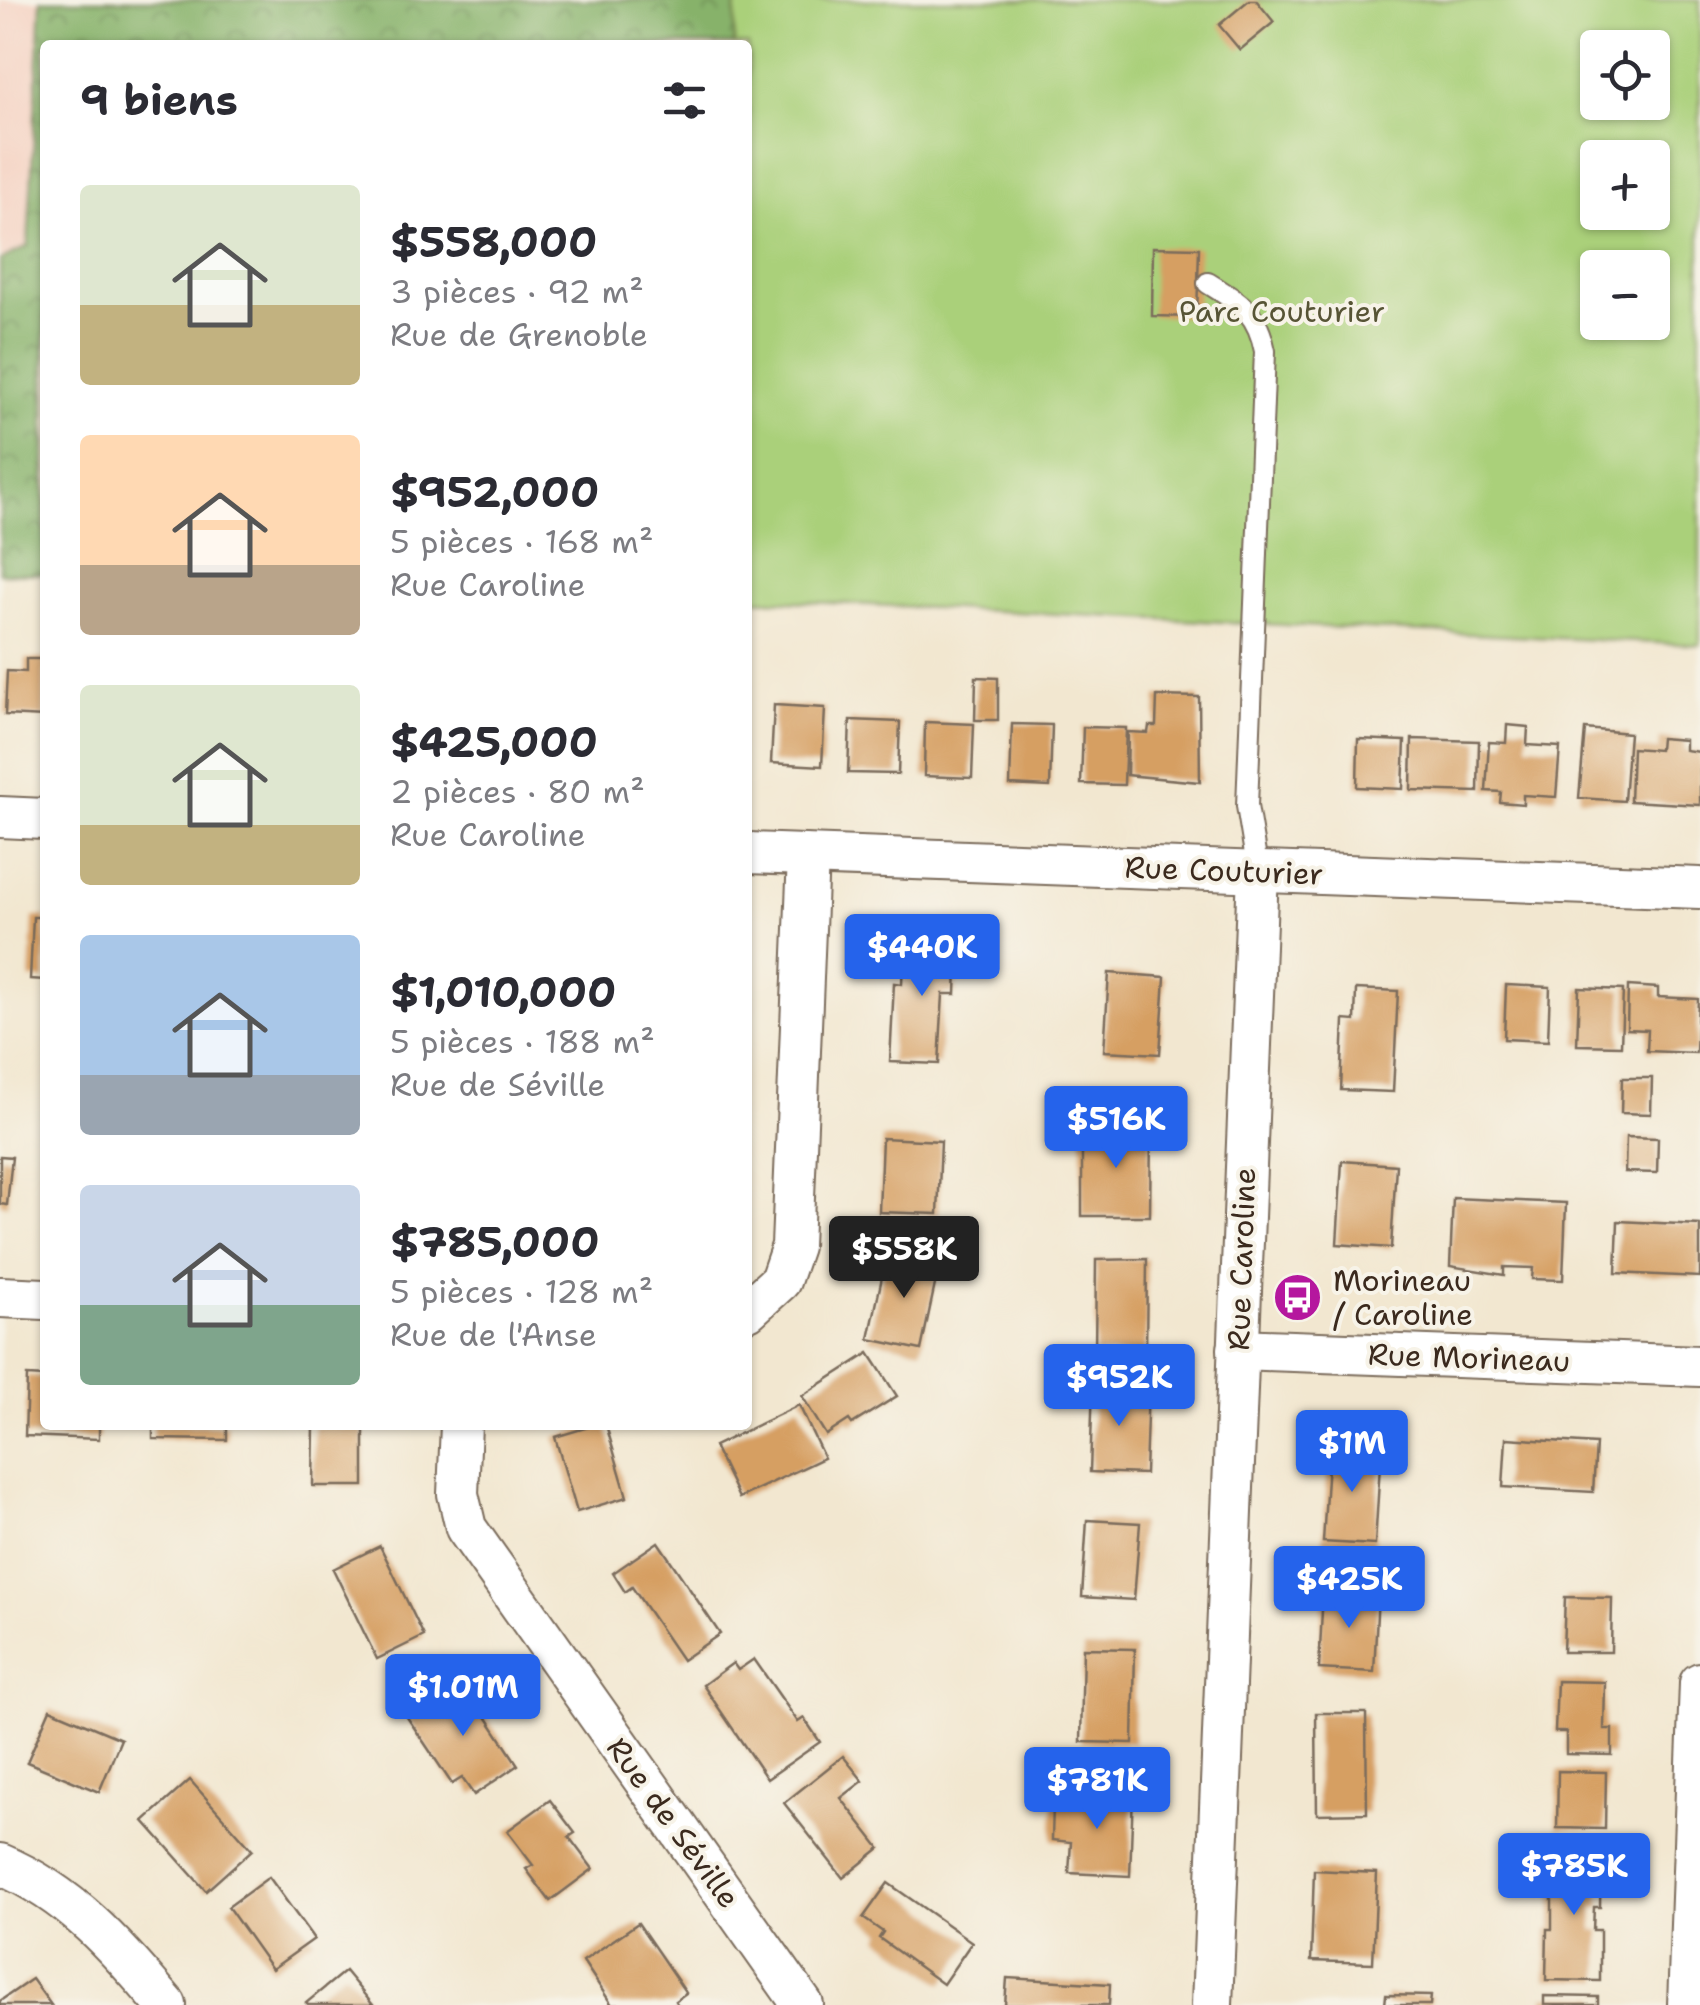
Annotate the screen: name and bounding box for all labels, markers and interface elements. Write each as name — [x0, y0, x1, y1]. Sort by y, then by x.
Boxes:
map controls — [1580, 30, 1670, 340]
button: locate — [1580, 30, 1670, 120]
text: 9 biens — [80, 72, 238, 128]
icon: filters — [657, 73, 712, 128]
button: + — [1580, 140, 1670, 230]
text: $558,000 — [390, 214, 598, 270]
icon: home — [160, 225, 280, 345]
button: − — [1580, 250, 1670, 340]
text: 3 pièces · 92 m² — [390, 270, 644, 313]
park label: Parc Couturier — [1179, 291, 1385, 332]
text: Rue de Grenoble — [390, 313, 648, 356]
text: $952,000 — [390, 464, 599, 520]
icon: home — [160, 475, 280, 595]
text: 5 pièces · 168 m² — [390, 520, 654, 563]
text: Rue Caroline — [390, 563, 586, 606]
text: $425,000 — [390, 714, 598, 770]
icon: home — [160, 725, 280, 845]
text: 2 pièces · 80 m² — [390, 770, 645, 813]
text: Rue Caroline — [390, 813, 586, 856]
street label: Rue Couturier — [1124, 847, 1324, 894]
pin: $440K — [852, 914, 992, 999]
text: $440K — [867, 925, 977, 968]
text: $1,010,000 — [390, 964, 616, 1020]
icon: home — [160, 975, 280, 1095]
text: 5 pièces · 188 m² — [390, 1020, 655, 1063]
text: Rue de Séville — [390, 1063, 605, 1106]
pin: $516K — [1046, 1086, 1186, 1171]
text: $516K — [1067, 1097, 1165, 1140]
street label: Rue Caroline — [1218, 1167, 1265, 1351]
text: $785,000 — [390, 1214, 600, 1270]
pin: $558K — [834, 1216, 974, 1301]
icon: home — [160, 1225, 280, 1345]
text: $558K — [851, 1227, 957, 1270]
place label: Morineau / Caroline — [1333, 1260, 1473, 1335]
text: 5 pièces · 128 m² — [390, 1270, 653, 1313]
bus stop icon: Morineau / Caroline — [1272, 1272, 1324, 1324]
text: Rue de l'Anse — [390, 1313, 597, 1356]
street label: Rue Morineau — [1367, 1333, 1571, 1382]
pin: $952K — [1049, 1344, 1189, 1429]
text: $952K — [1066, 1355, 1172, 1398]
pin: $1M — [1304, 1410, 1400, 1495]
text: $1M — [1318, 1421, 1386, 1464]
pin: $425K — [1279, 1546, 1419, 1631]
text: $425K — [1296, 1557, 1402, 1600]
pin: $1.01M — [382, 1654, 544, 1739]
text: $1.01M — [407, 1665, 519, 1708]
street label: Rue de Séville — [597, 1729, 749, 1916]
pin: $781K — [1027, 1747, 1167, 1832]
text: $781K — [1046, 1758, 1148, 1801]
pin: $785K — [1504, 1833, 1644, 1918]
text: $785K — [1520, 1844, 1628, 1887]

